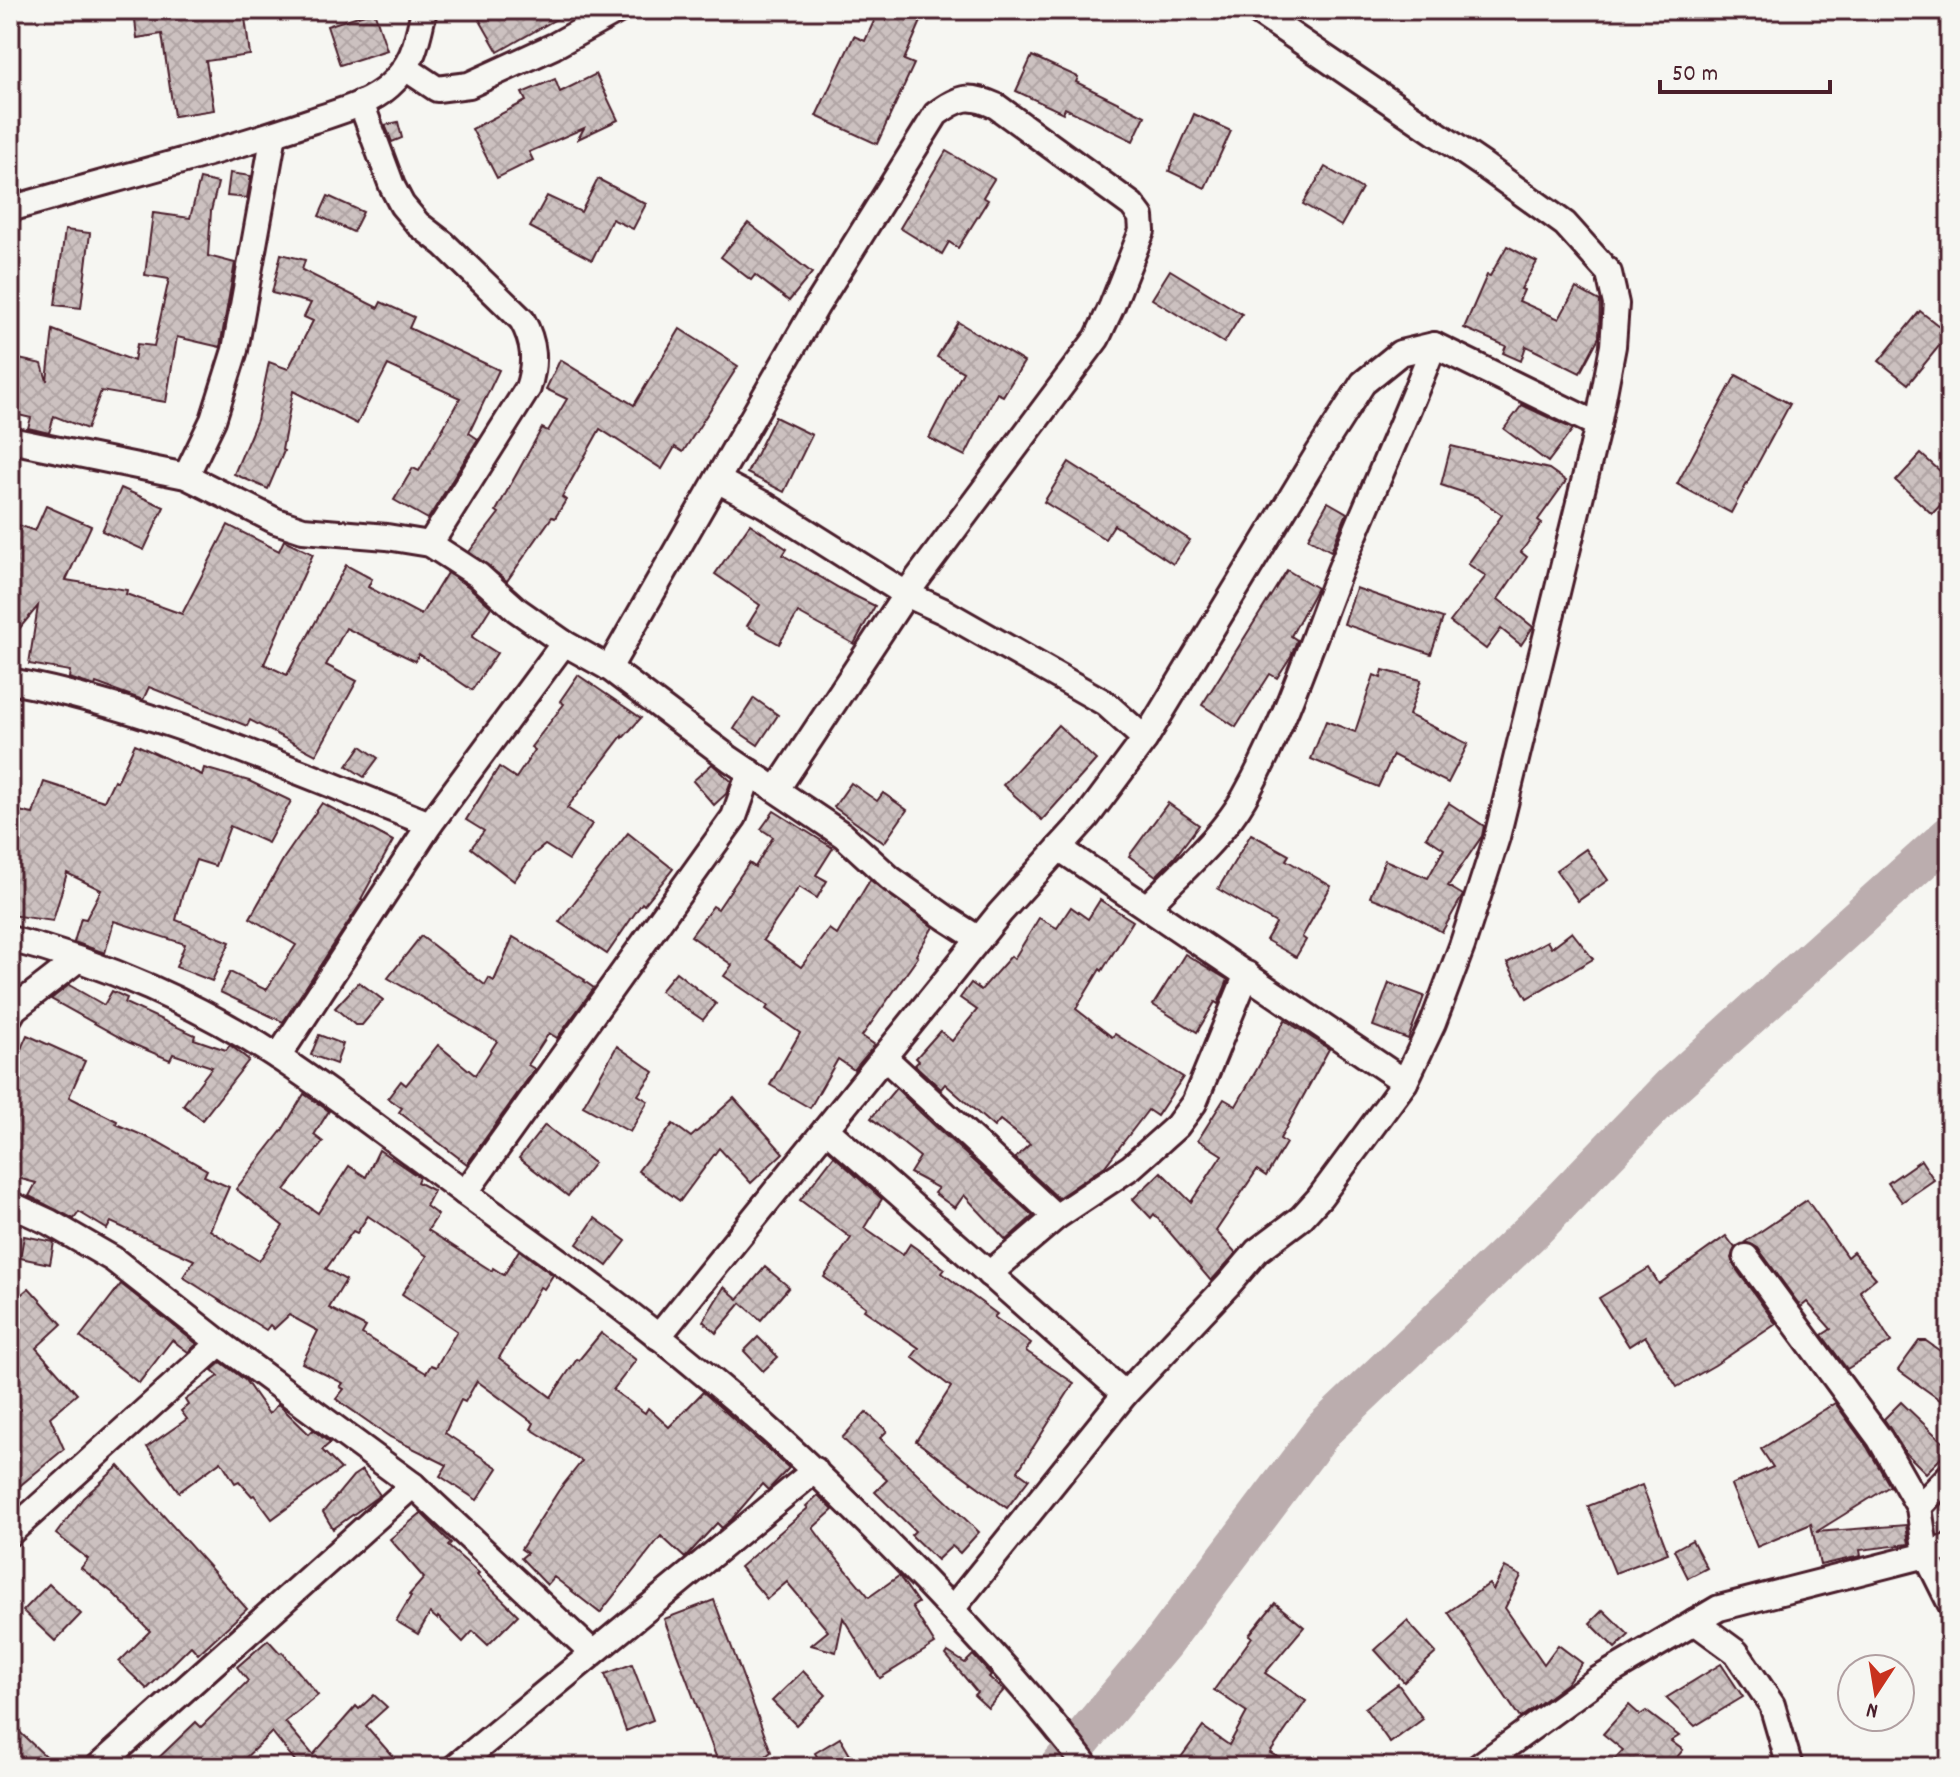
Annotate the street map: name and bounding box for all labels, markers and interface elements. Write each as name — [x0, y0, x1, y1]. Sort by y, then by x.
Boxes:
scale bar — [1660, 44, 1830, 94]
text: 50 m — [1672, 58, 1718, 92]
north arrow — [1836, 1653, 1916, 1733]
text: N — [1864, 1693, 1881, 1725]

